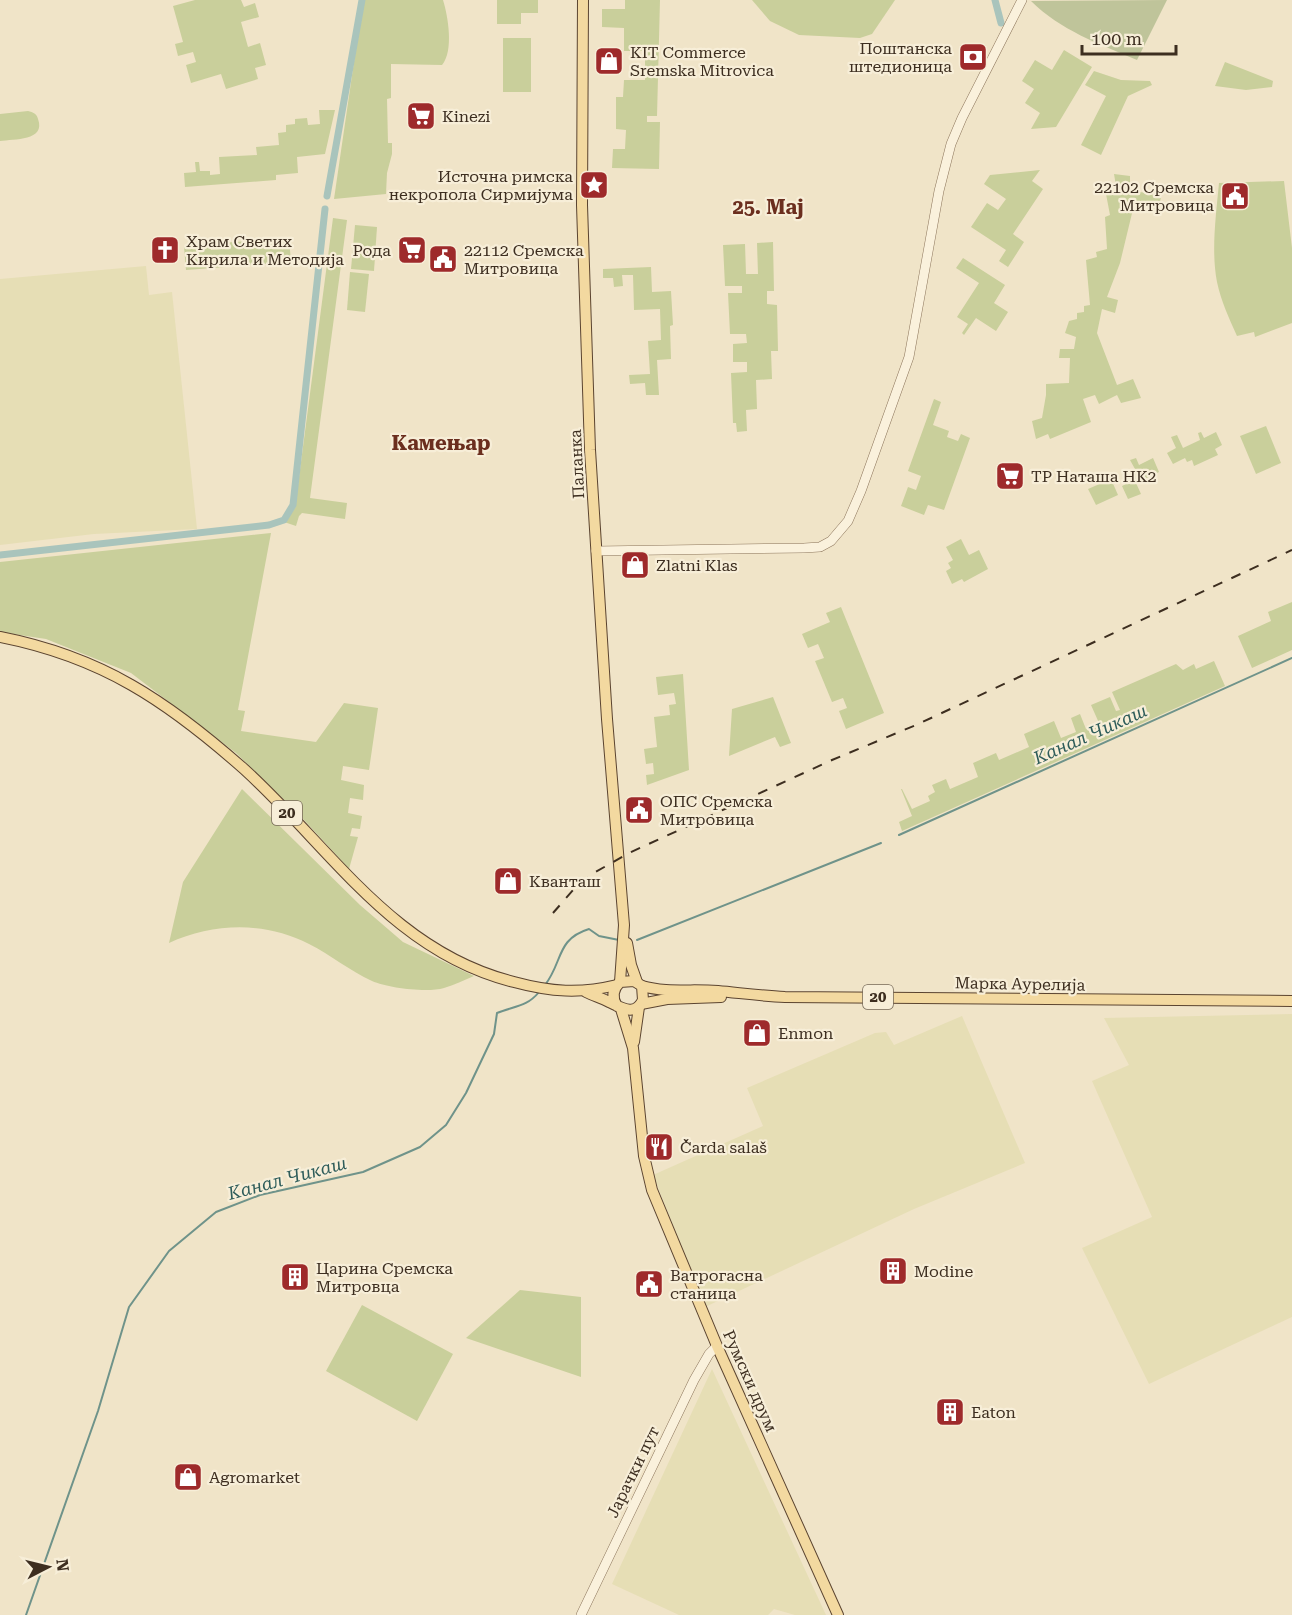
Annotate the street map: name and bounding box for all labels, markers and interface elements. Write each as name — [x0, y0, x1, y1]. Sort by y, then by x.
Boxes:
scale bar — [1082, 18, 1176, 56]
text: 100 m — [1091, 28, 1142, 49]
place label: Поштанска штедионица — [849, 39, 952, 76]
bank icon: Поштанска штедионица — [957, 41, 989, 73]
place label: KIT Commerce Sremska Mitrovica — [630, 43, 774, 80]
shop icon: KIT Commerce Sremska Mitrovica — [593, 45, 625, 77]
supermarket icon: Kinezi — [405, 100, 437, 132]
place label: Kinezi — [442, 107, 490, 126]
place label: Источна римска некропола Сирмијума — [389, 167, 573, 204]
place icon: Источна римска некропола Сирмијума — [578, 169, 610, 201]
place label: 22102 Сремска Митровица — [1094, 178, 1214, 215]
public building icon: 22102 Сремска Митровица — [1219, 180, 1251, 212]
district label: 25. Мај — [732, 195, 804, 219]
place label: Храм Светих Кирила и Методија — [186, 232, 344, 269]
church icon: Храм Светих Кирила и Методија — [149, 234, 181, 266]
supermarket icon: Рода — [396, 234, 428, 266]
place label: Рода — [353, 241, 391, 260]
place label: 22112 Сремска Митровица — [464, 241, 584, 278]
public building icon: 22112 Сремска Митровица — [427, 243, 459, 275]
street label: Паланка — [566, 428, 588, 499]
district label: Камењар — [391, 431, 491, 455]
supermarket icon: ТР Наташа НК2 — [994, 460, 1026, 492]
place label: ТР Наташа НК2 — [1031, 467, 1157, 486]
shop icon: Zlatni Klas — [619, 549, 651, 581]
place label: Zlatni Klas — [656, 556, 738, 575]
water label: Канал Чикаш — [1029, 699, 1150, 769]
place label: ОПС Сремска Митровица — [660, 792, 773, 829]
public building icon: ОПС Сремска Митровица — [623, 794, 655, 826]
road number: 20 — [272, 801, 302, 825]
shop icon: Кванташ — [492, 865, 524, 897]
place label: Кванташ — [529, 872, 601, 891]
street label: Марка Аурелија — [955, 973, 1086, 995]
road number: 20 — [863, 985, 893, 1009]
shop icon: Enmon — [741, 1017, 773, 1049]
place label: Enmon — [778, 1024, 833, 1043]
restaurant icon: Čarda salaš — [643, 1131, 675, 1163]
place label: Čarda salaš — [680, 1138, 767, 1157]
water label: Канал Чикаш — [224, 1152, 349, 1204]
building icon: Modine — [877, 1255, 909, 1287]
place label: Царина Сремска Митровца — [316, 1259, 453, 1296]
building icon: Царина Сремска Митровца — [279, 1261, 311, 1293]
place label: Modine — [914, 1262, 974, 1281]
place label: Ватрогасна станица — [670, 1266, 763, 1303]
public building icon: Ватрогасна станица — [633, 1268, 665, 1300]
street label: Румски друм — [719, 1327, 781, 1435]
building icon: Eaton — [934, 1396, 966, 1428]
place label: Eaton — [971, 1403, 1016, 1422]
street label: Јарачки пут — [603, 1423, 663, 1521]
shop icon: Agromarket — [172, 1461, 204, 1493]
place label: Agromarket — [209, 1468, 300, 1487]
north arrow — [18, 1537, 78, 1597]
text: N — [52, 1558, 73, 1573]

